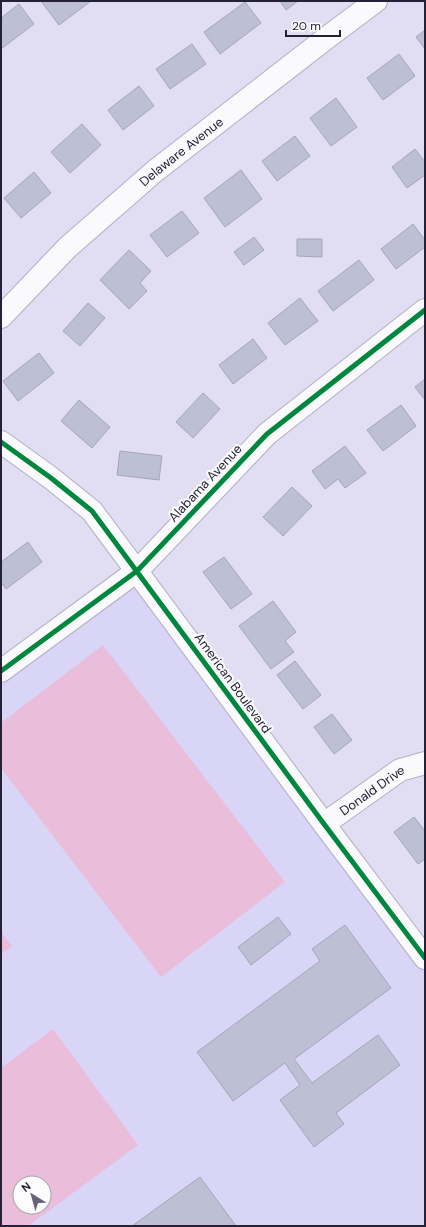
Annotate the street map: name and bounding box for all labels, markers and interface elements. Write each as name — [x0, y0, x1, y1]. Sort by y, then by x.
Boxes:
scale bar — [286, 12, 340, 38]
text: 20 m — [292, 18, 321, 34]
street label: Delaware Avenue — [135, 113, 226, 190]
street label: Alabama Avenue — [165, 441, 245, 525]
street label: American Boulevard — [191, 629, 275, 737]
street label: Donald Drive — [336, 761, 406, 819]
north arrow — [12, 1175, 52, 1215]
text: N — [19, 1179, 33, 1195]

